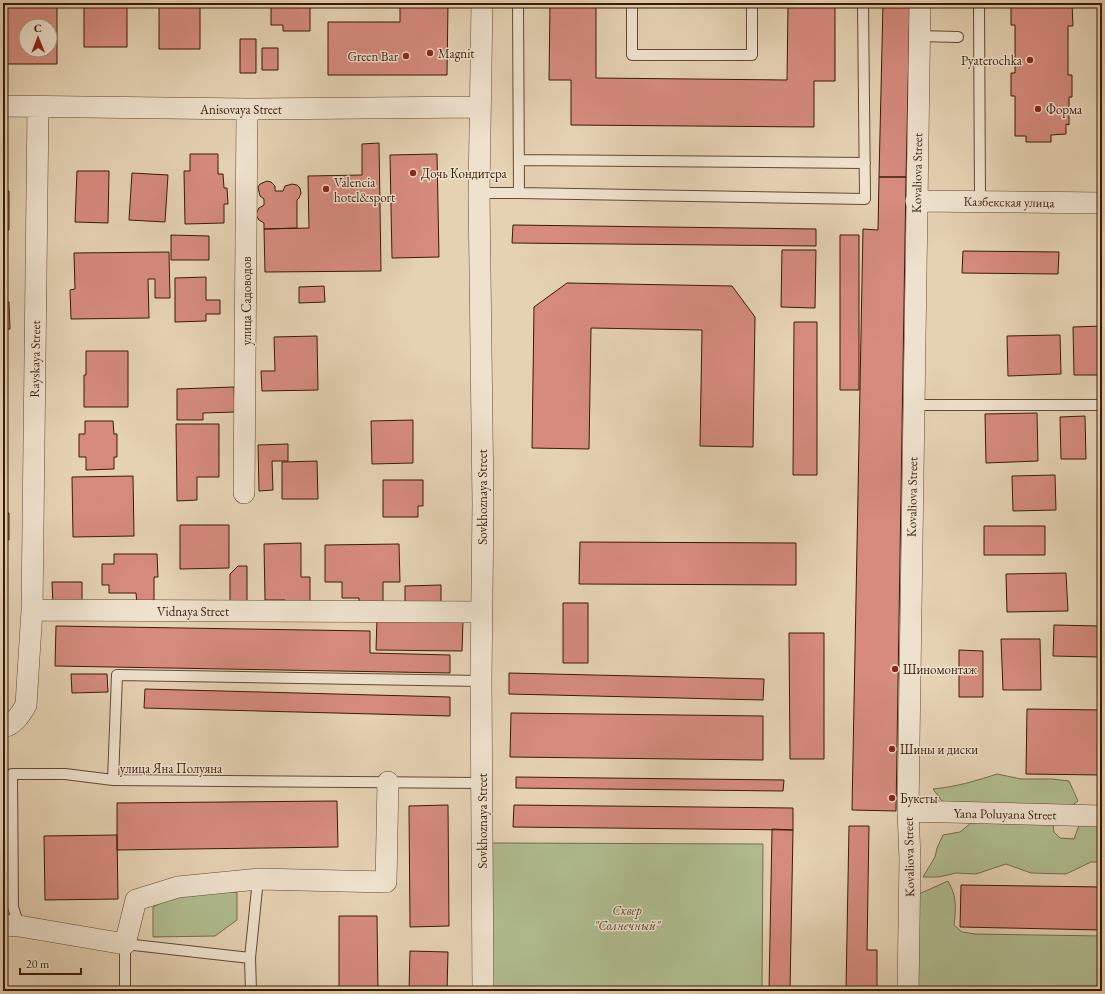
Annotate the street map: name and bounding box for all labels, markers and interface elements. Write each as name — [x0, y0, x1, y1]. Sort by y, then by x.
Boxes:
north arrow — [18, 18, 58, 58]
text: С — [34, 21, 42, 35]
place label: Magnit — [438, 45, 474, 62]
place label: Green Bar — [348, 48, 399, 65]
marker: Magnit — [425, 48, 435, 58]
marker: Green Bar — [401, 51, 411, 61]
place label: Pyaterochka — [961, 52, 1023, 69]
marker: Pyaterochka — [1025, 55, 1035, 65]
street label: Anisovaya Street — [199, 101, 282, 118]
place label: Форма — [1046, 101, 1083, 118]
marker: Форма — [1033, 104, 1043, 114]
street label: Kovaliova Street — [908, 133, 926, 213]
place label: Дочь Кондитера — [421, 165, 507, 182]
marker: Дочь Кондитера — [408, 168, 418, 178]
place label: Valencia hotel&sport — [334, 174, 395, 206]
marker: Valencia hotel&sport — [321, 184, 331, 194]
street label: Казбекская улица — [963, 193, 1055, 211]
street label: улица Садоводов — [238, 256, 255, 346]
street label: Rayskaya Street — [26, 320, 44, 398]
street label: Sovkhoznaya Street — [474, 449, 491, 545]
street label: Kovaliova Street — [903, 457, 921, 537]
street label: Vidnaya Street — [157, 603, 229, 620]
place label: Шиномонтаж — [903, 661, 977, 678]
marker: Шиномонтаж — [890, 664, 900, 674]
place label: Шины и диски — [900, 741, 978, 758]
marker: Шины и диски — [887, 744, 897, 754]
street label: улица Яна Полуяна — [120, 760, 223, 777]
street label: Sovkhoznaya Street — [474, 773, 491, 869]
place label: Букеты — [900, 790, 938, 807]
marker: Букеты — [887, 793, 897, 803]
street label: Yana Poluyana Street — [954, 805, 1056, 823]
street label: Kovaliova Street — [900, 817, 918, 897]
park label: Сквер "Солнечный" — [594, 902, 662, 934]
scale bar — [20, 950, 81, 976]
text: 20 m — [26, 956, 50, 972]

